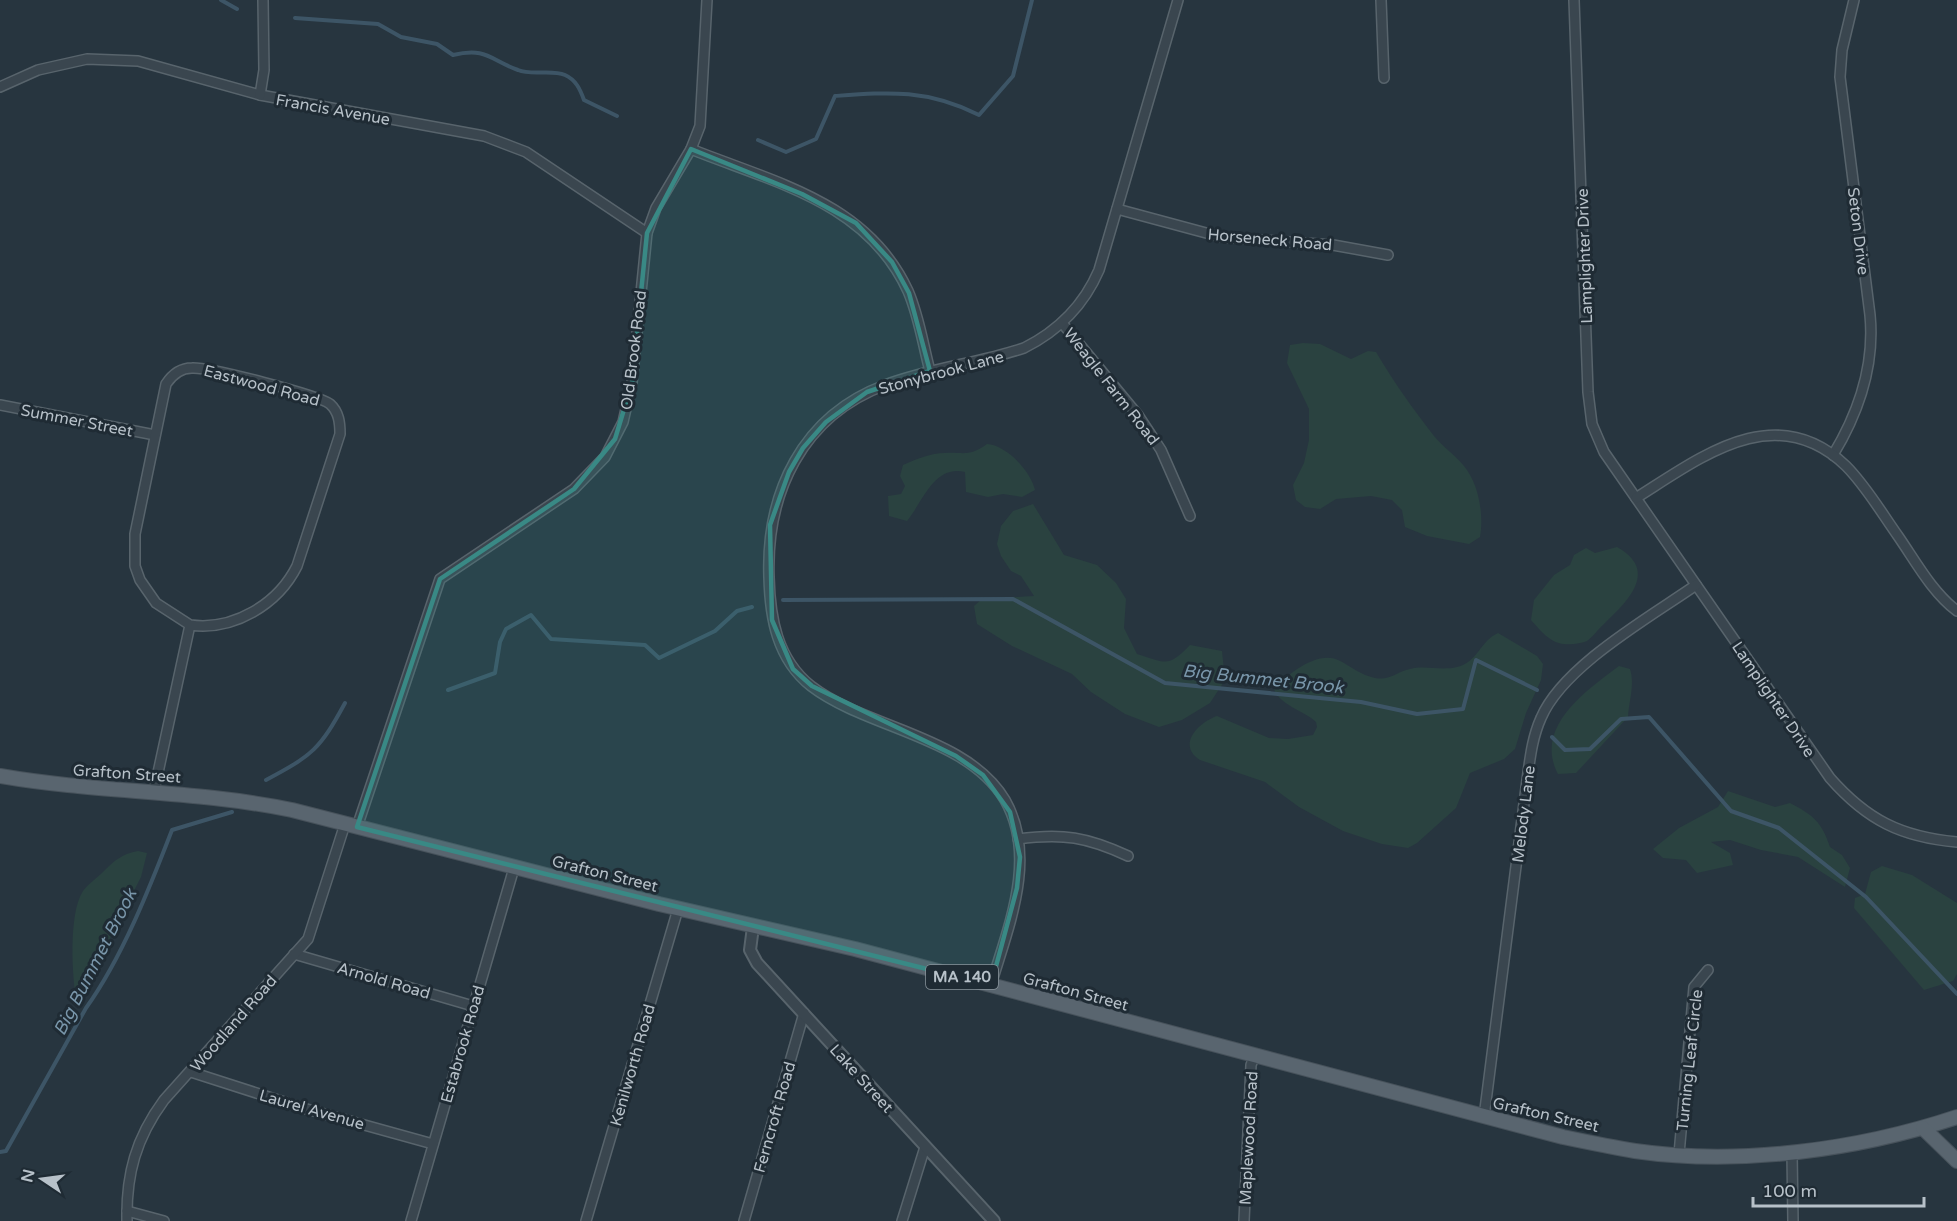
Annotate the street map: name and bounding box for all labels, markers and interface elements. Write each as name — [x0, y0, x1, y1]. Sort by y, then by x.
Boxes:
street label: Francis Avenue — [274, 90, 392, 130]
street label: Seton Drive — [1843, 186, 1873, 276]
street label: Lamplighter Drive — [1573, 188, 1597, 324]
street label: Horseneck Road — [1207, 225, 1333, 255]
street label: Old Brook Road — [617, 289, 651, 411]
street label: Weagle Farm Road — [1059, 324, 1163, 449]
street label: Stonybrook Lane — [876, 347, 1006, 399]
street label: Eastwood Road — [202, 361, 322, 411]
street label: Summer Street — [19, 400, 135, 442]
street label: Lamplighter Drive — [1727, 638, 1819, 761]
water label: Big Bummet Brook — [1181, 660, 1346, 699]
street label: Grafton Street — [72, 760, 182, 788]
street label: Melody Lane — [1508, 764, 1540, 864]
street label: Grafton Street — [550, 851, 660, 897]
water label: Big Bummet Brook — [49, 884, 142, 1039]
street label: Arnold Road — [335, 958, 433, 1004]
road number: MA 140 — [926, 965, 998, 989]
street label: Grafton Street — [1021, 968, 1131, 1016]
street label: Woodland Road — [186, 971, 281, 1076]
street label: Estabrook Road — [437, 983, 489, 1105]
street label: Turning Leaf Circle — [1673, 988, 1707, 1132]
street label: Kenilworth Road — [606, 1002, 660, 1129]
street label: Lake Street — [825, 1040, 897, 1117]
street label: Ferncroft Road — [750, 1059, 800, 1175]
street label: Maplewood Road — [1236, 1071, 1262, 1205]
street label: Laurel Avenue — [257, 1085, 367, 1134]
street label: Grafton Street — [1491, 1093, 1601, 1137]
north arrow — [12, 1149, 72, 1209]
text: N — [17, 1167, 40, 1184]
scale bar — [1753, 1170, 1924, 1208]
text: 100 m — [1762, 1180, 1817, 1202]

